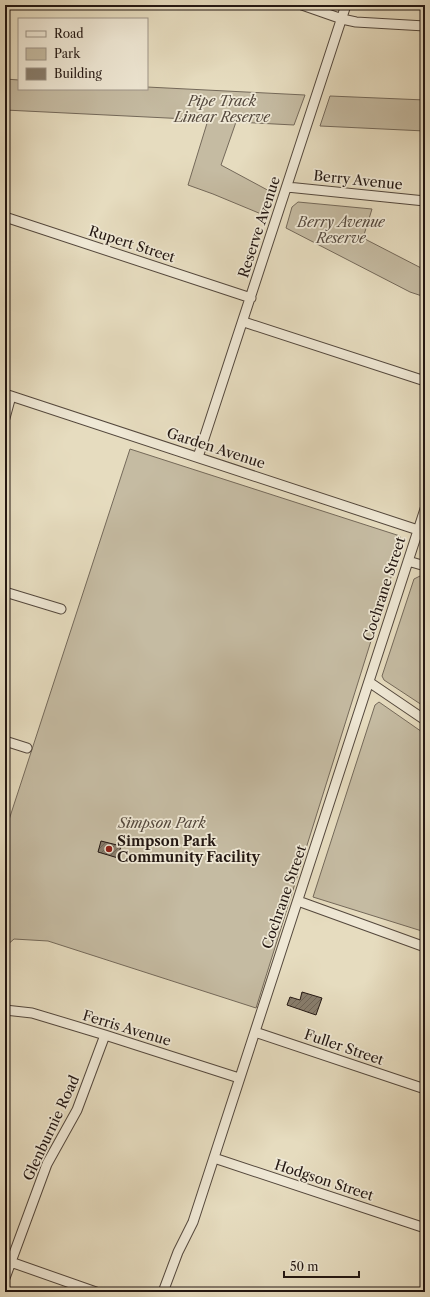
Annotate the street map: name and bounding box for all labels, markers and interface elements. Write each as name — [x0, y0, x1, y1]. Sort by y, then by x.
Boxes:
legend — [18, 18, 148, 90]
text: Road — [54, 26, 84, 41]
text: Park — [54, 46, 81, 61]
text: Building — [54, 66, 102, 81]
park label: Pipe Track Linear Reserve — [173, 92, 271, 126]
street label: Berry Avenue — [312, 166, 404, 194]
street label: Reserve Avenue — [234, 174, 284, 280]
park label: Berry Avenue Reserve — [296, 213, 386, 247]
street label: Rupert Street — [87, 222, 177, 266]
street label: Garden Avenue — [165, 424, 268, 472]
street label: Cochrane Street — [359, 534, 409, 643]
park label: Simpson Park — [117, 814, 206, 832]
place label: Simpson Park Community Facility — [117, 832, 260, 866]
street label: Cochrane Street — [258, 843, 310, 951]
marker: Simpson Park Community Facility — [104, 844, 114, 854]
street label: Ferris Avenue — [81, 1006, 173, 1050]
street label: Fuller Street — [302, 1025, 386, 1069]
street label: Glenburnie Road — [19, 1072, 83, 1184]
street label: Hodgson Street — [272, 1156, 376, 1204]
scale bar — [284, 1253, 359, 1279]
text: 50 m — [290, 1259, 319, 1274]

